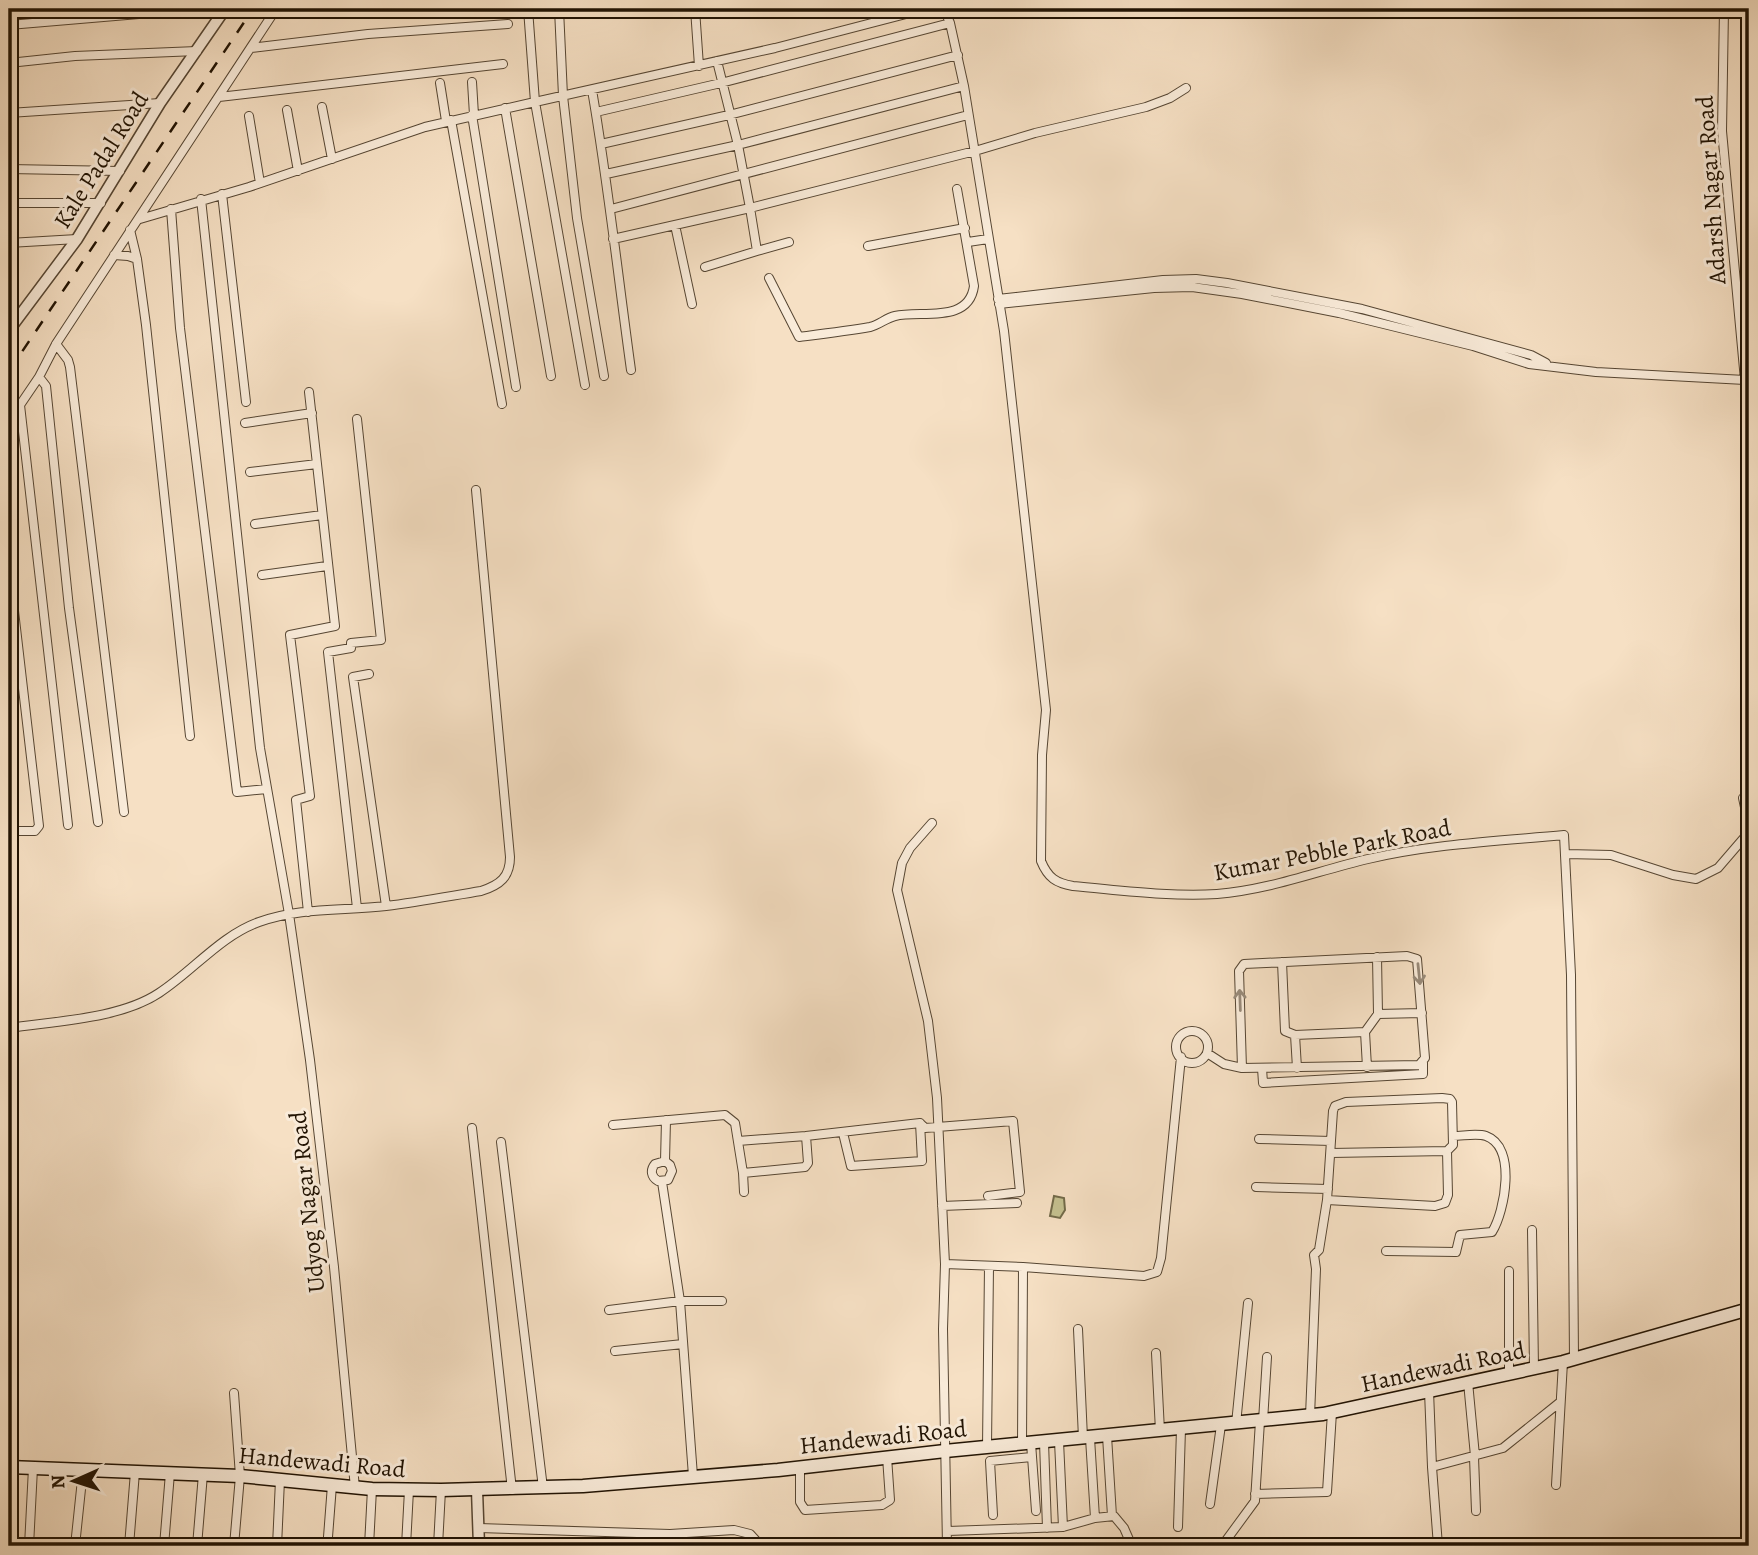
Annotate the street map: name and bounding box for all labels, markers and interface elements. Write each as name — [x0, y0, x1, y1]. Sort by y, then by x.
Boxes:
street label: Kale Padal Road — [46, 85, 156, 235]
street label: Adarsh Nagar Road — [1688, 95, 1734, 286]
street label: Kumar Pebble Park Road — [1211, 811, 1453, 889]
one-way arrow — [1413, 963, 1426, 985]
one-way arrow — [1233, 988, 1246, 1011]
street label: Udyog Nagar Road — [282, 1110, 332, 1294]
street label: Handewadi Road — [1358, 1334, 1528, 1400]
street label: Handewadi Road — [798, 1412, 968, 1462]
street label: Handewadi Road — [237, 1439, 407, 1485]
north arrow — [38, 1446, 108, 1516]
text: N — [45, 1474, 71, 1489]

